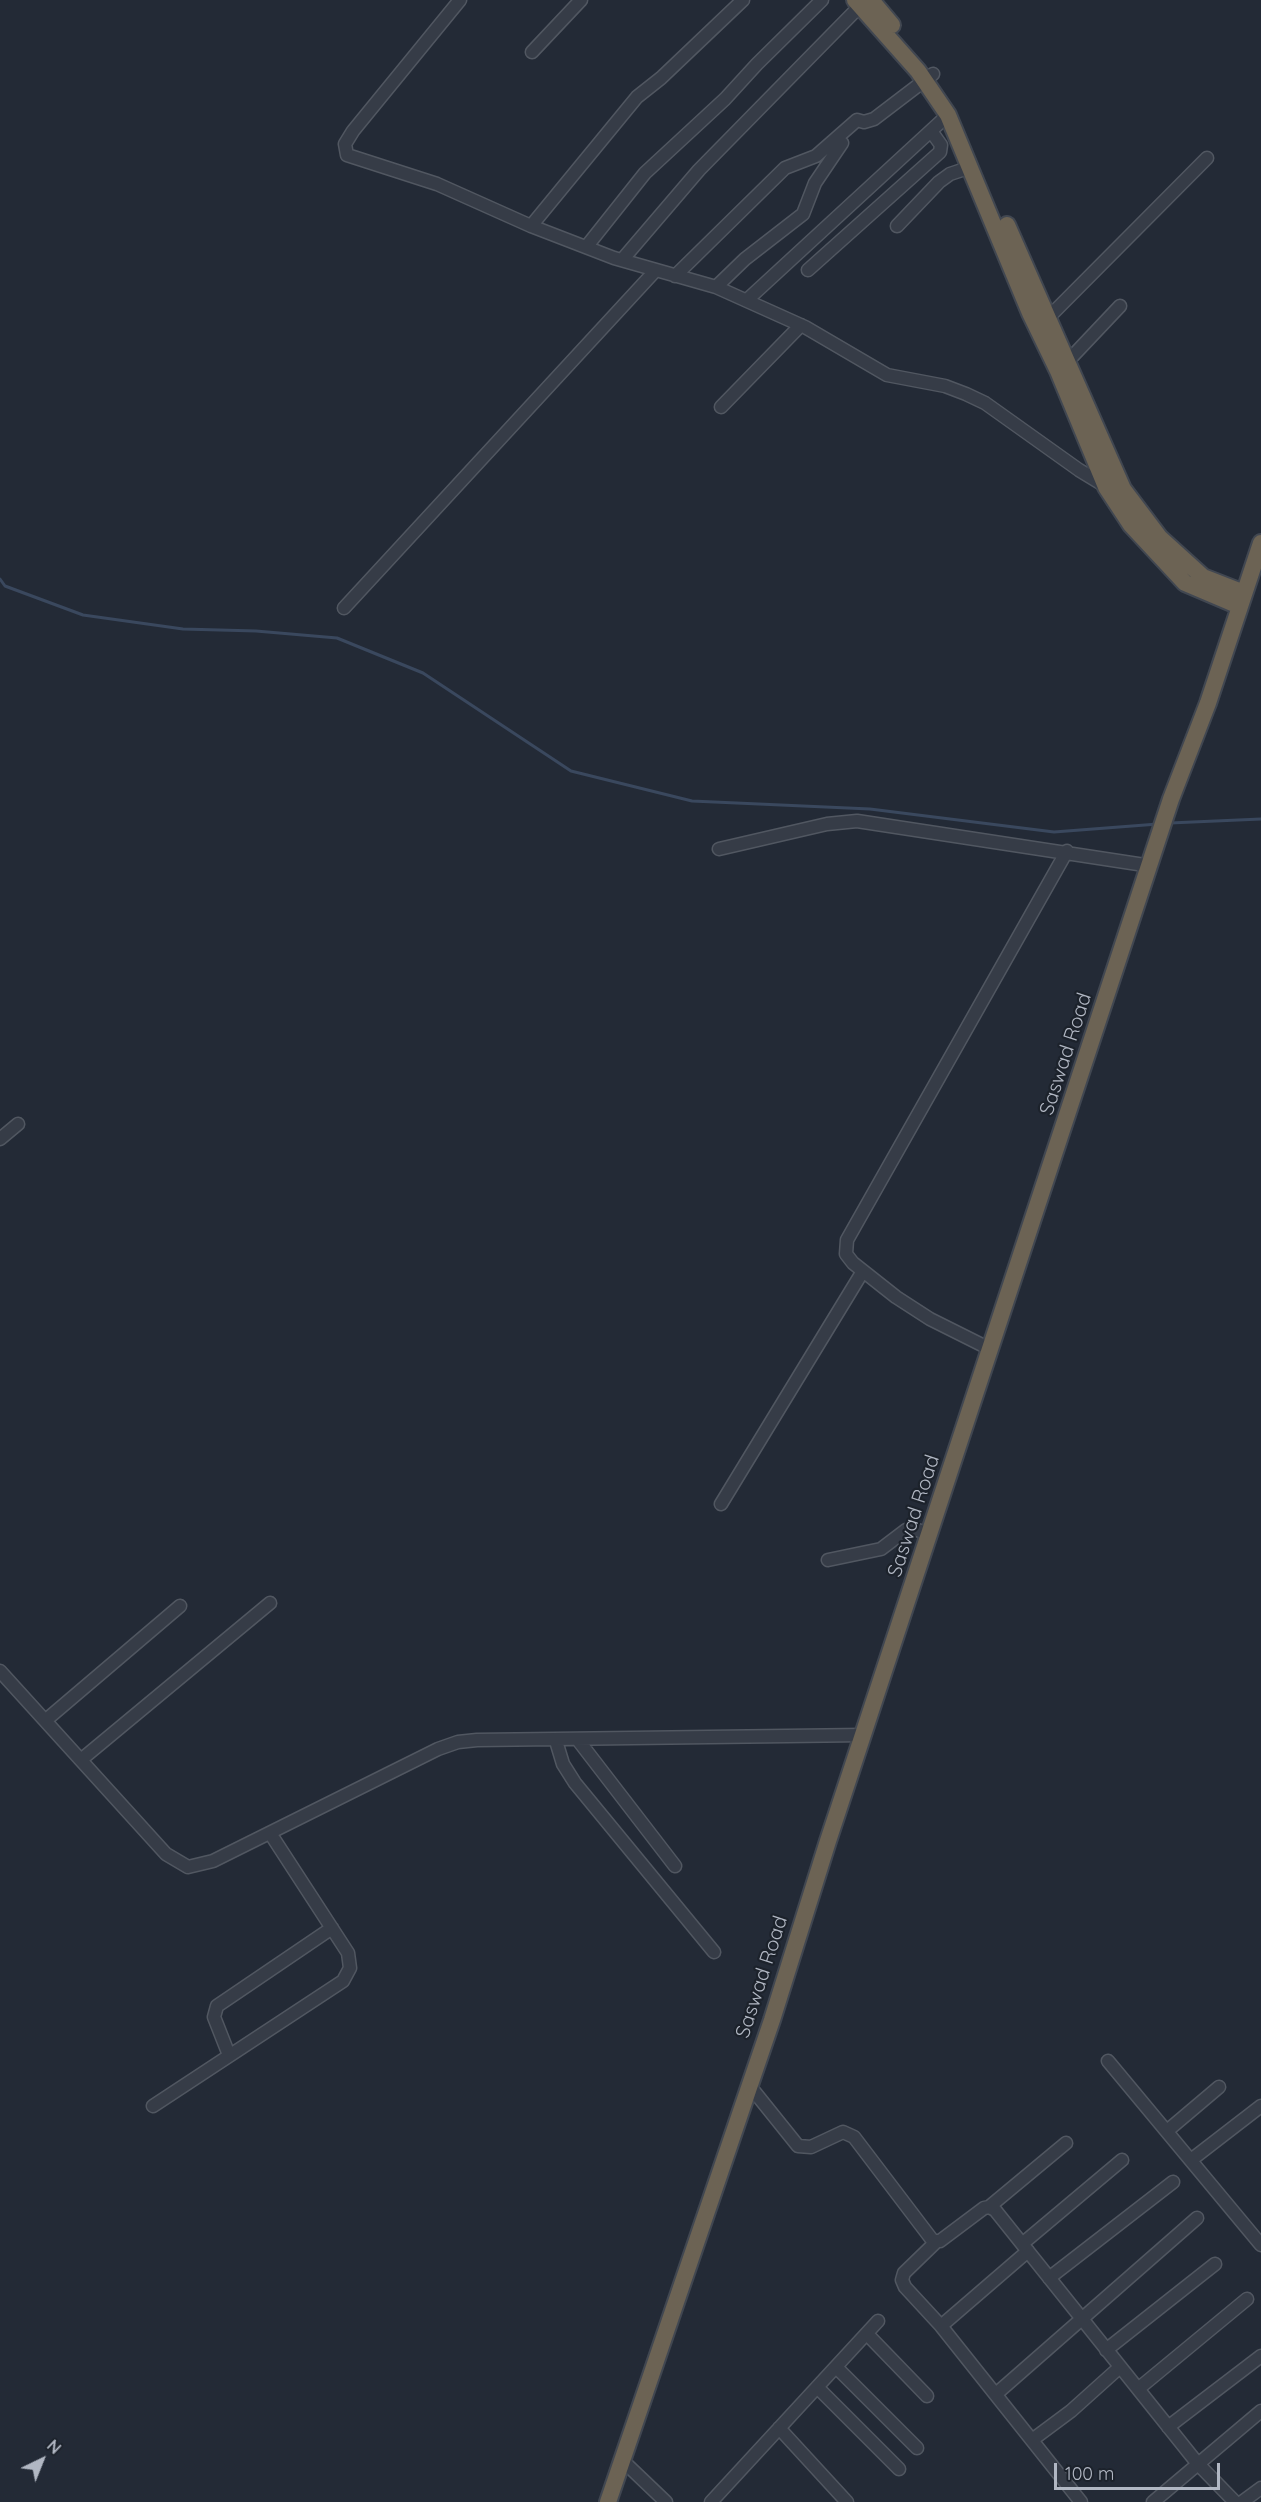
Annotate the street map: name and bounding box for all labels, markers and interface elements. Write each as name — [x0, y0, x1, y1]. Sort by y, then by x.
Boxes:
street label: Saswad Road — [1035, 990, 1097, 1118]
street label: Saswad Road — [883, 1452, 945, 1580]
street label: Saswad Road — [731, 1913, 793, 2041]
north arrow — [12, 2430, 72, 2490]
text: N — [43, 2436, 65, 2458]
scale bar — [1057, 2451, 1224, 2489]
text: 100 m — [1065, 2462, 1114, 2485]

